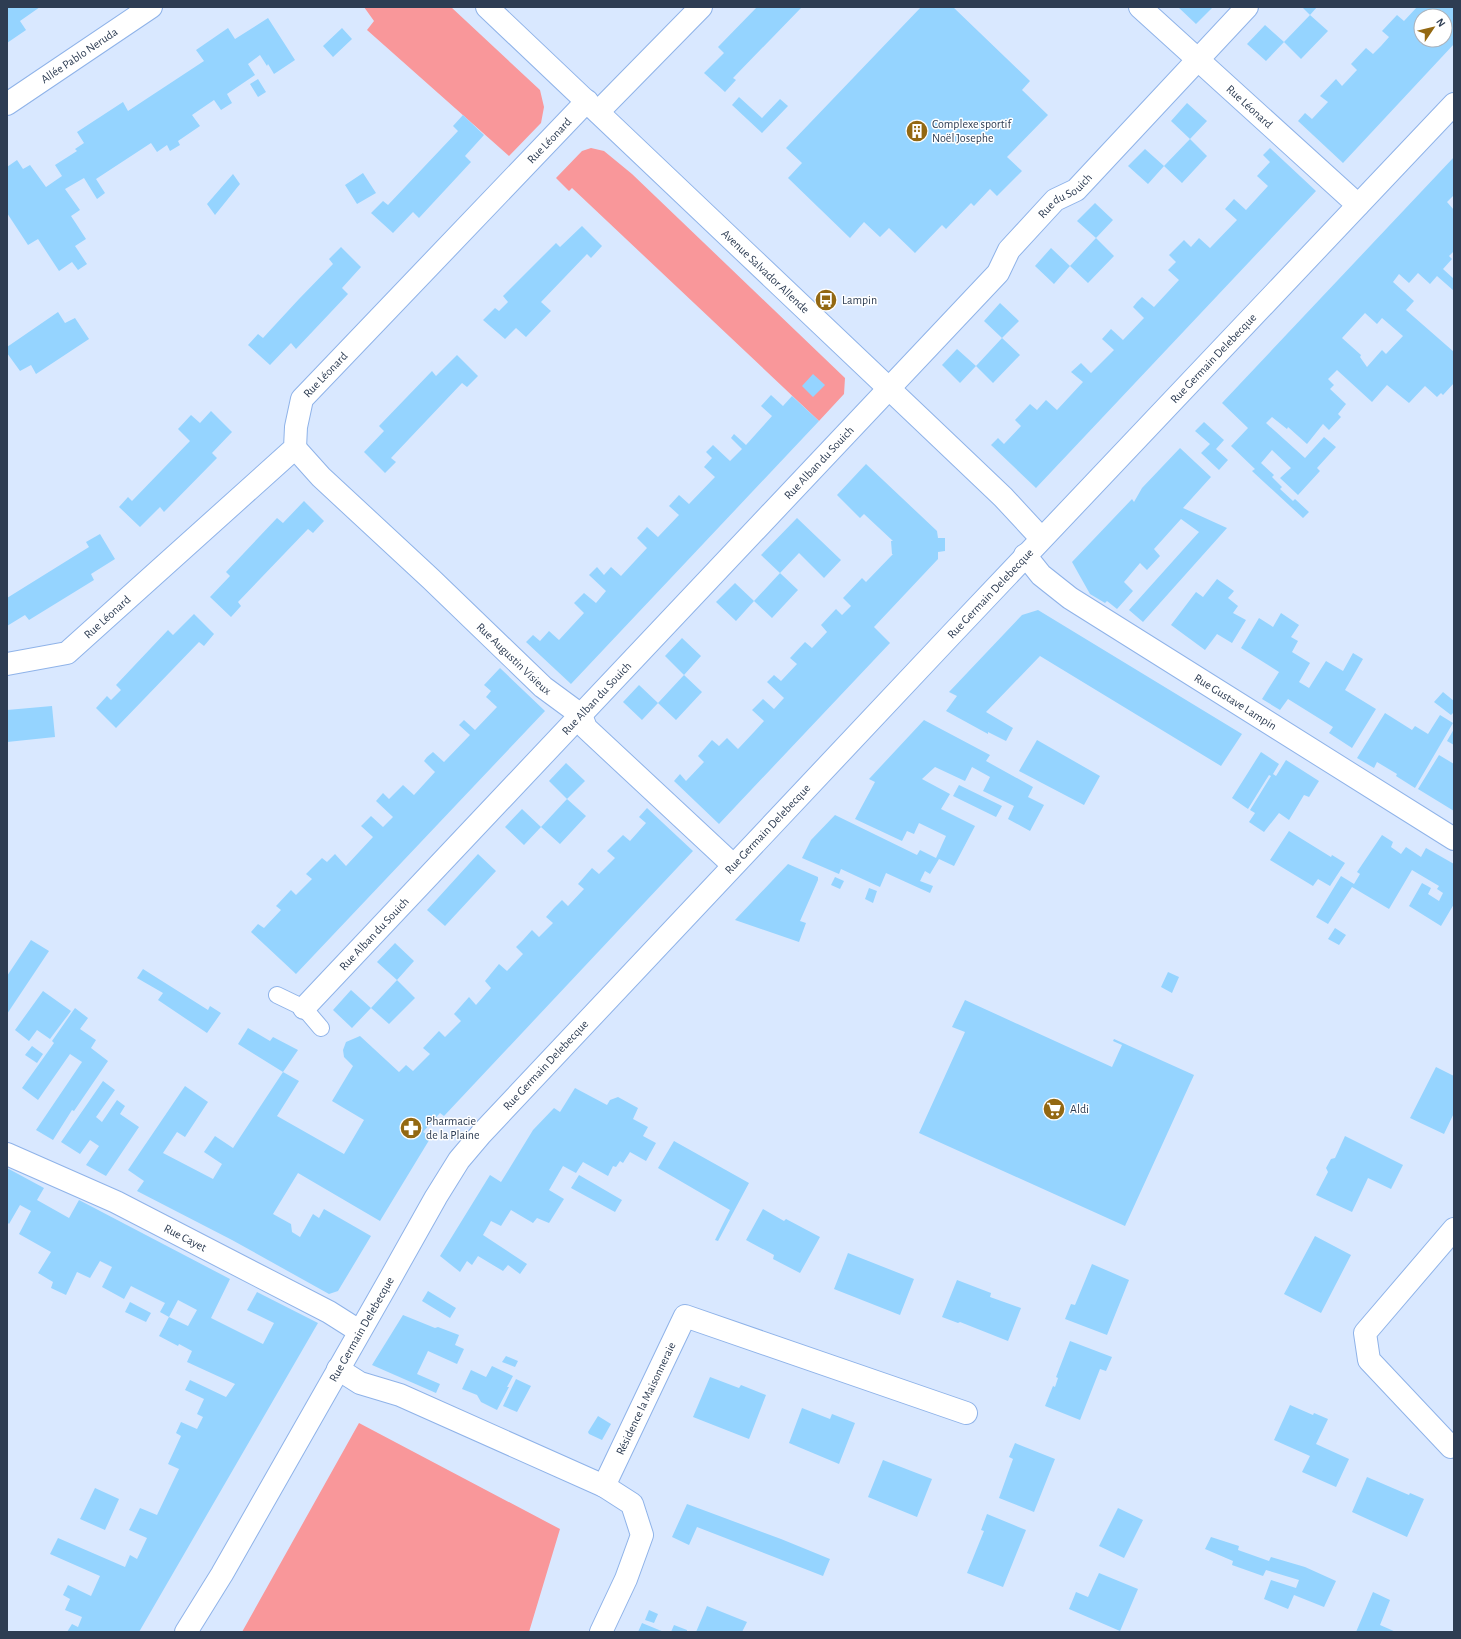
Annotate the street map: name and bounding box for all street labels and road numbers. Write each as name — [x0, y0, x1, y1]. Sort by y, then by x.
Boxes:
street label: Allée Pablo Neruda — [39, 25, 120, 85]
street label: Rue Léonard — [1224, 83, 1275, 130]
street label: Rue Léonard — [525, 115, 574, 166]
street label: Rue du Souich — [1036, 171, 1094, 220]
street label: Avenue Salvador Allende — [719, 227, 812, 316]
street label: Rue Germain Delebecque — [1168, 311, 1258, 405]
street label: Rue Léonard — [301, 350, 350, 400]
street label: Rue Alban du Souich — [782, 424, 856, 501]
street label: Rue Germain Delebecque — [945, 546, 1035, 641]
street label: Rue Léonard — [82, 593, 133, 641]
street label: Rue Augustin Visieux — [474, 620, 553, 697]
street label: Rue Alban du Souich — [559, 659, 634, 737]
street label: Rue Gustave Lampin — [1192, 672, 1279, 732]
street label: Rue Germain Delebecque — [722, 782, 813, 876]
street label: Rue Alban du Souich — [337, 895, 411, 973]
street label: Rue Germain Delebecque — [501, 1018, 591, 1112]
street label: Rue Cayet — [162, 1222, 209, 1254]
street label: Rue Germain Delebecque — [327, 1275, 396, 1384]
street label: Résidence la Maisonneraie — [614, 1340, 678, 1457]

